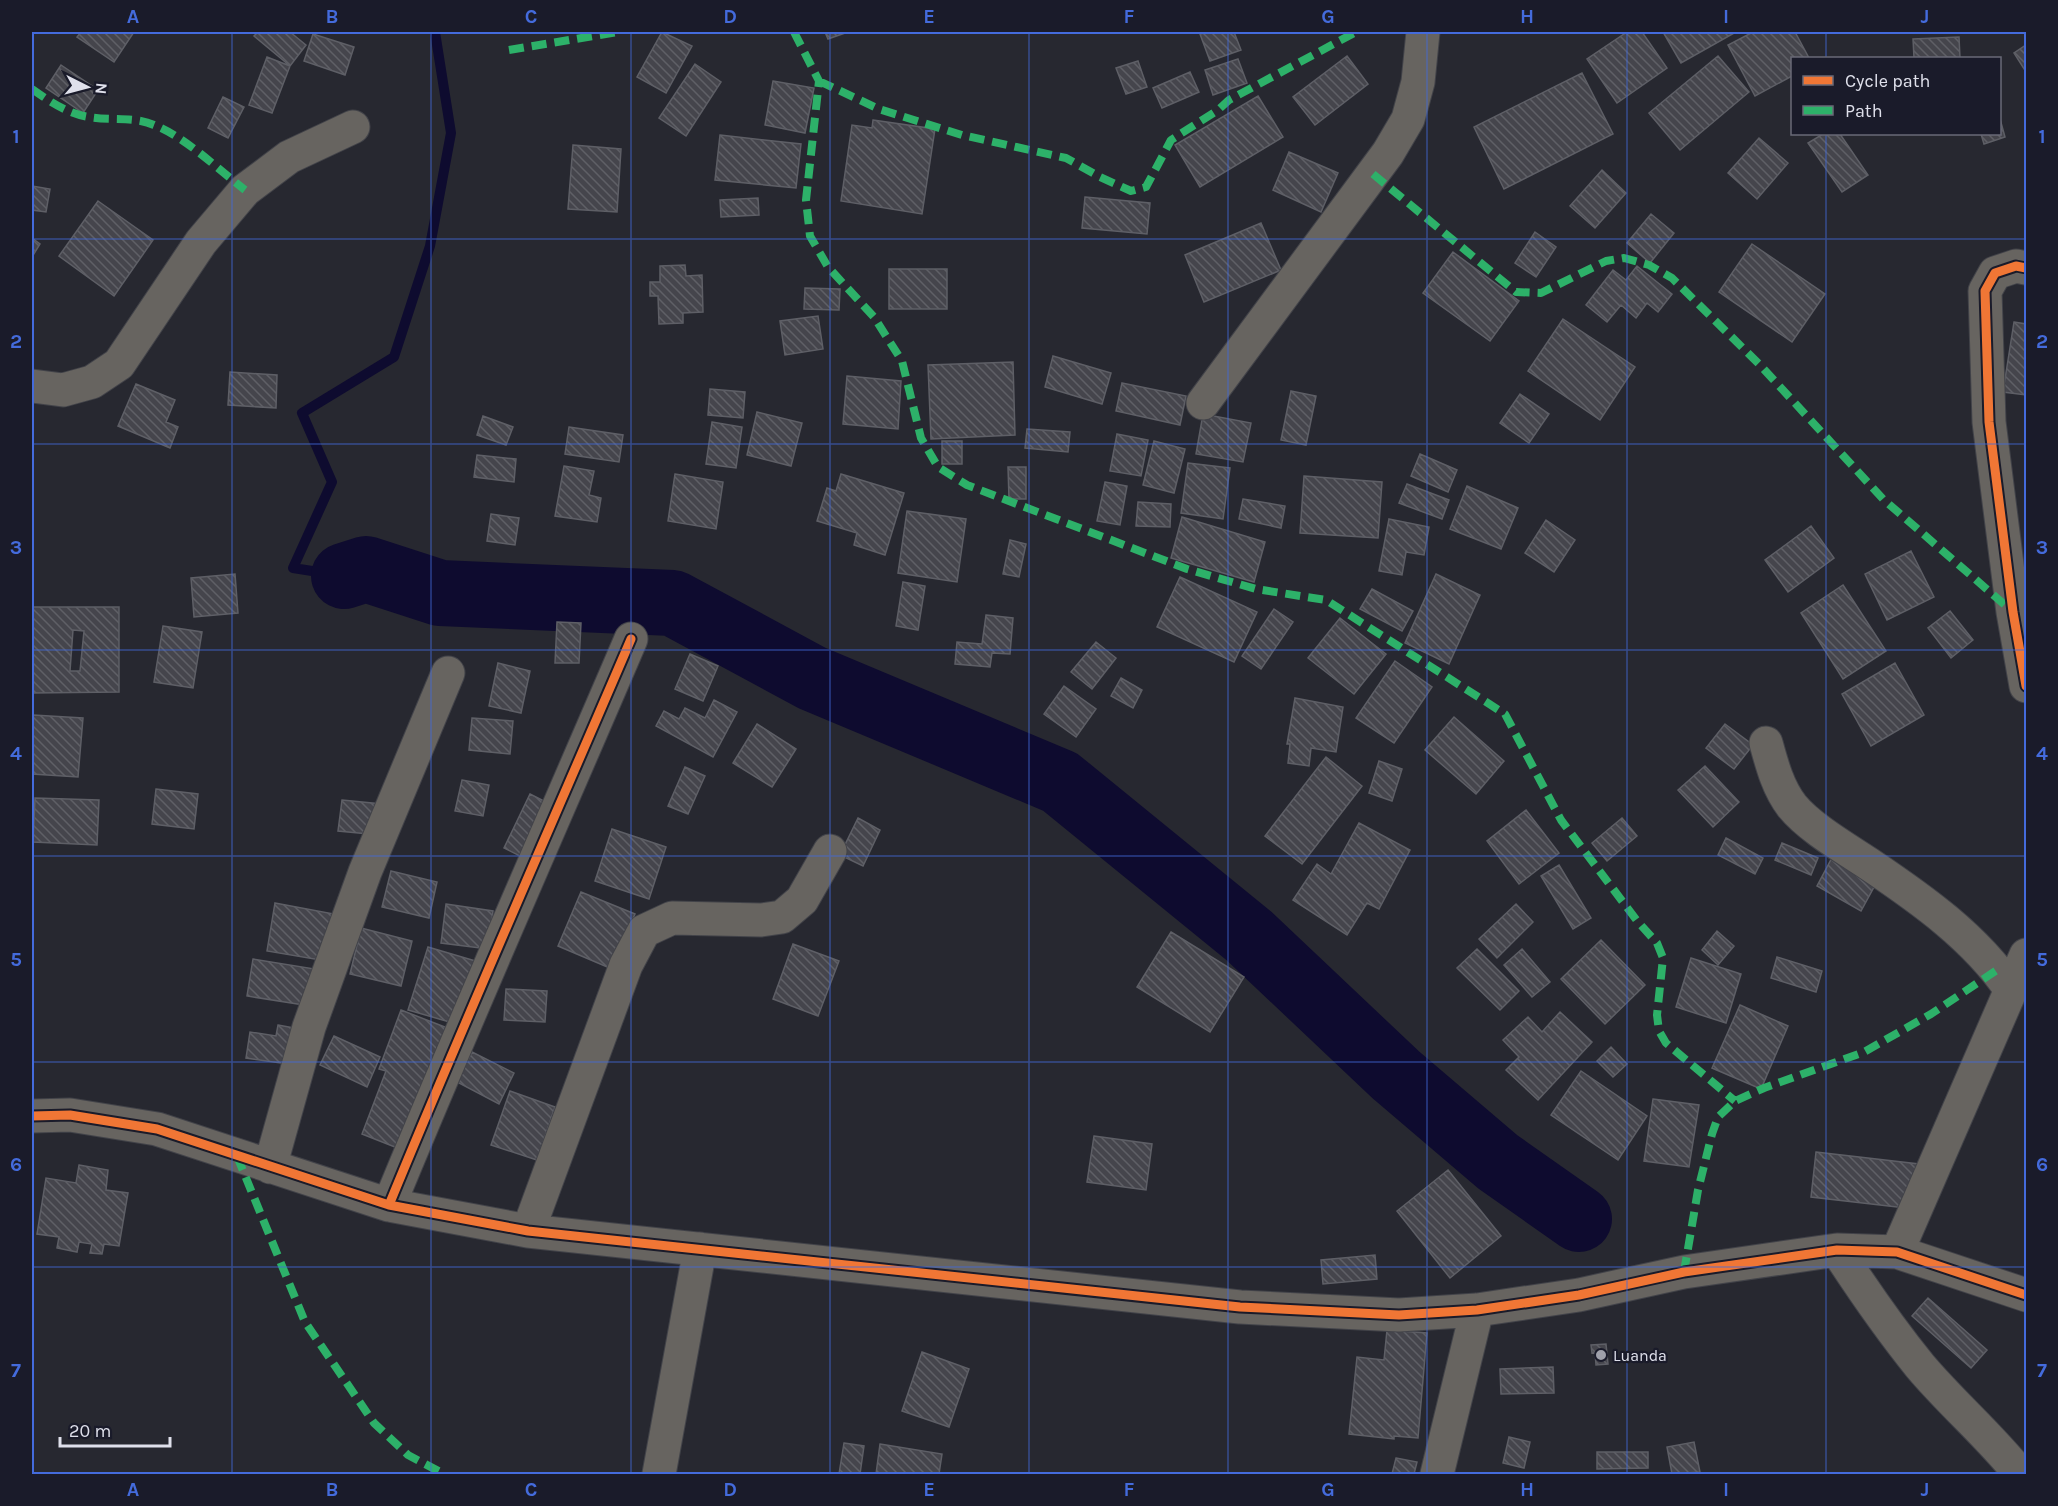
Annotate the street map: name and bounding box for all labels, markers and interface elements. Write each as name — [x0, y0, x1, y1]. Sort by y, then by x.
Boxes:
text: A — [127, 5, 140, 28]
text: B — [326, 5, 338, 28]
text: C — [525, 5, 537, 28]
text: D — [723, 5, 737, 28]
text: E — [923, 5, 935, 28]
text: F — [1124, 5, 1135, 28]
text: G — [1321, 5, 1335, 28]
text: H — [1520, 5, 1534, 28]
text: I — [1723, 5, 1729, 28]
text: J — [1921, 5, 1929, 28]
north arrow — [57, 57, 117, 117]
legend — [1791, 57, 2001, 135]
text: Cycle path — [1845, 70, 1930, 92]
text: N — [91, 82, 111, 95]
text: Path — [1845, 100, 1883, 122]
text: 1 — [12, 125, 20, 148]
text: 1 — [2038, 125, 2046, 148]
text: 2 — [10, 330, 22, 353]
text: 2 — [2036, 330, 2048, 353]
text: 3 — [10, 536, 22, 559]
text: 3 — [2036, 536, 2048, 559]
text: 4 — [10, 742, 22, 765]
text: 4 — [2036, 742, 2048, 765]
text: 5 — [10, 948, 22, 971]
text: 5 — [2036, 948, 2048, 971]
text: 6 — [10, 1153, 22, 1176]
text: 6 — [2036, 1153, 2048, 1176]
place label: Luanda — [1613, 1346, 1667, 1365]
marker: Luanda — [1594, 1348, 1608, 1362]
text: 7 — [11, 1359, 21, 1382]
text: 7 — [2037, 1359, 2047, 1382]
scale bar — [60, 1410, 170, 1448]
text: 20 m — [69, 1420, 111, 1442]
text: A — [127, 1478, 140, 1501]
text: B — [326, 1478, 338, 1501]
text: C — [525, 1478, 537, 1501]
text: D — [723, 1478, 737, 1501]
text: E — [923, 1478, 935, 1501]
text: F — [1124, 1478, 1135, 1501]
text: G — [1321, 1478, 1335, 1501]
text: H — [1520, 1478, 1534, 1501]
text: I — [1723, 1478, 1729, 1501]
text: J — [1921, 1478, 1929, 1501]

